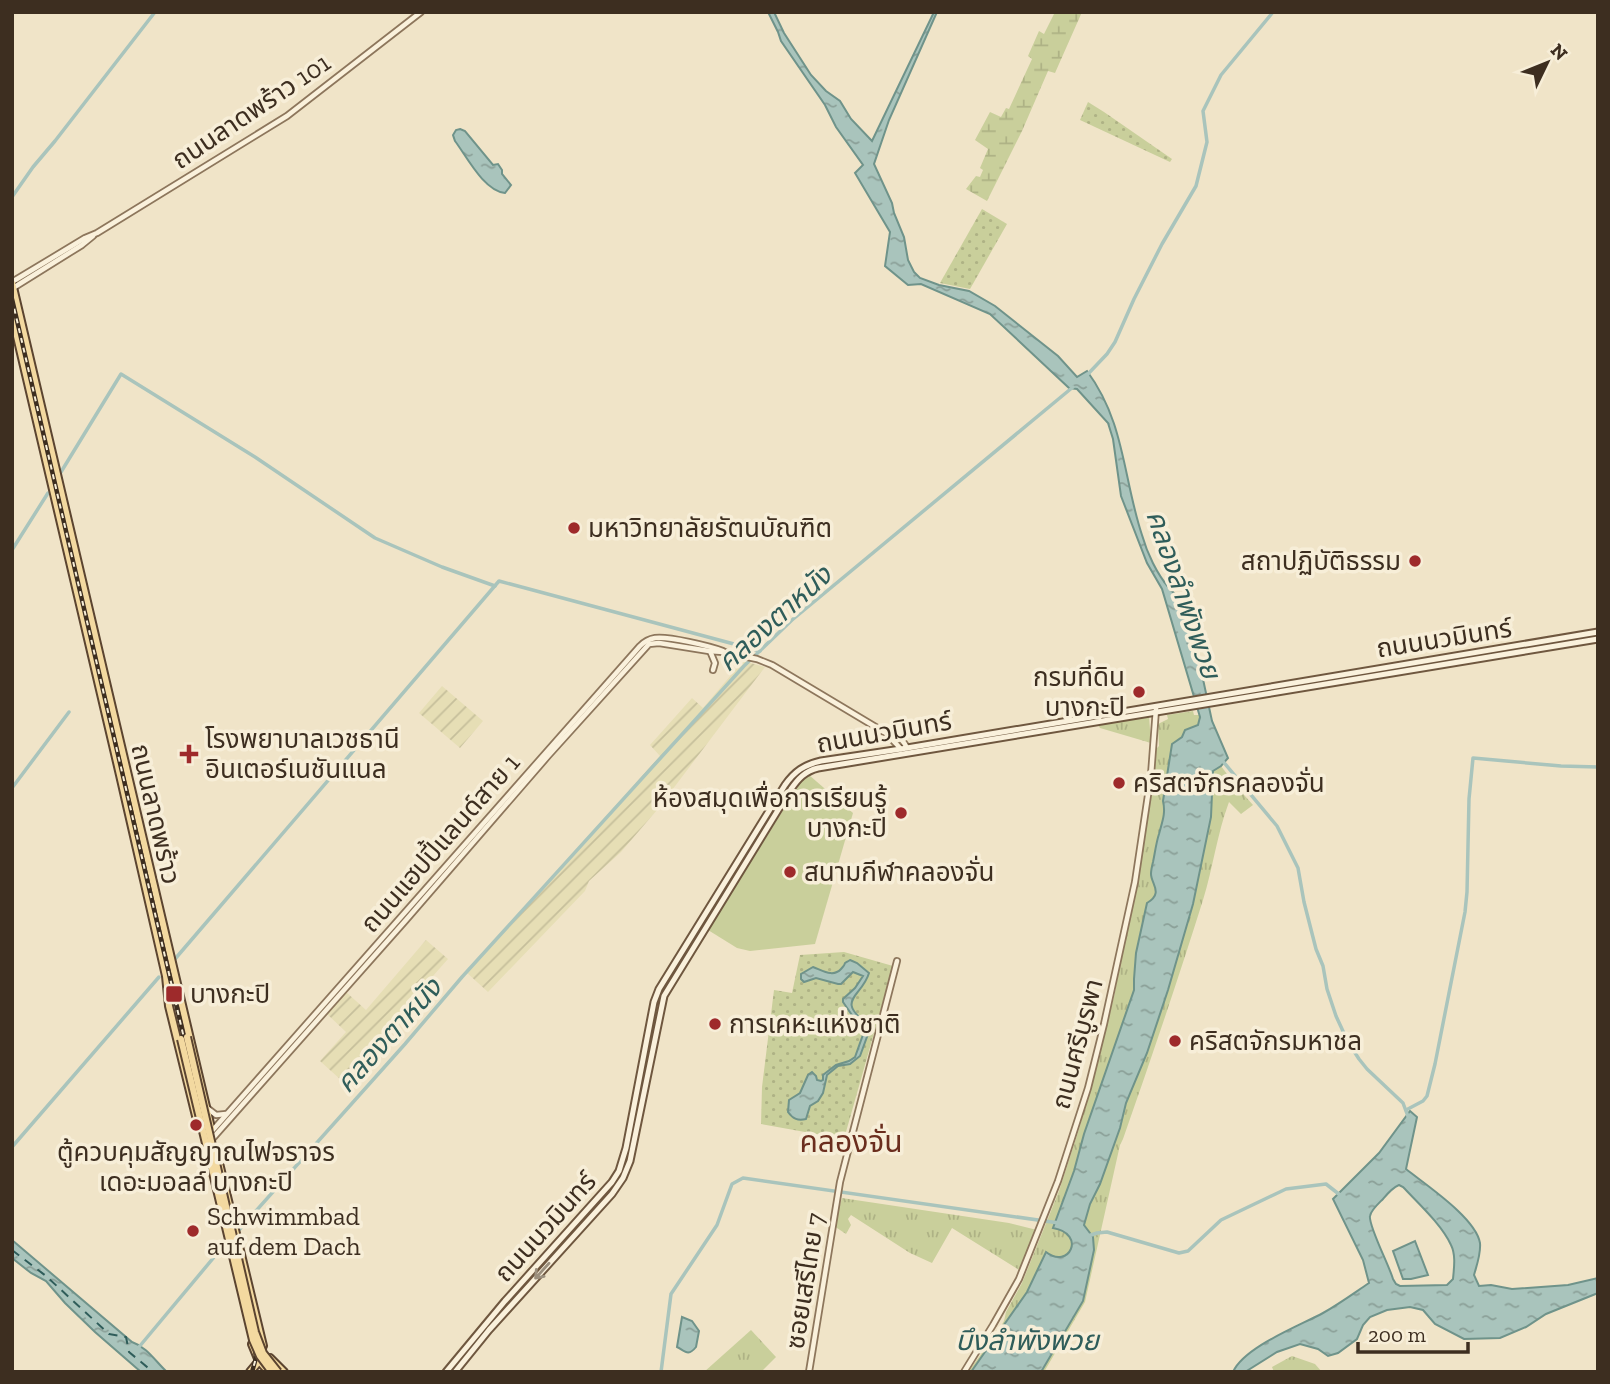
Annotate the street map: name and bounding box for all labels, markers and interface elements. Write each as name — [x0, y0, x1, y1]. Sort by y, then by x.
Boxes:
north arrow — [1512, 28, 1582, 98]
text: N — [1546, 39, 1572, 65]
street label: ถนนลาดพร้าว 101 — [166, 46, 336, 176]
water label: คลองลำพังพวย — [1139, 506, 1229, 685]
place label: มหาวิทยาลัยรัตนบัณฑิต — [588, 512, 832, 544]
marker: มหาวิทยาลัยรัตนบัณฑิต — [566, 520, 582, 536]
place label: สถาปฏิบัติธรรม — [1241, 545, 1401, 577]
marker: สถาปฏิบัติธรรม — [1407, 553, 1423, 569]
water label: คลองตาหนัง — [710, 557, 840, 678]
street label: ถนนนวมินทร์ — [1374, 611, 1515, 664]
place label: กรมที่ดิน บางกะปิ — [1033, 659, 1125, 723]
marker: กรมที่ดิน บางกะปิ — [1131, 684, 1147, 700]
street label: ถนนนวมินทร์ — [814, 704, 955, 760]
place label: โรงพยาบาลเวชธานี อินเตอร์เนชันแนล — [205, 723, 400, 785]
street label: ถนนลาดพร้าว — [124, 741, 188, 887]
marker: โรงพยาบาลเวชธานี อินเตอร์เนชันแนล — [179, 744, 199, 764]
street label: ถนนแฮปปี้แลนด์สาย 1 — [352, 746, 526, 939]
place label: คริสตจักรคลองจั่น — [1133, 766, 1325, 799]
marker: คริสตจักรคลองจั่น — [1111, 775, 1127, 791]
place label: ห้องสมุดเพื่อการเรียนรู้ บางกะปิ — [653, 780, 887, 844]
marker: ห้องสมุดเพื่อการเรียนรู้ บางกะปิ — [893, 805, 909, 821]
place label: สนามกีฬาคลองจั่น — [804, 855, 994, 888]
marker: สนามกีฬาคลองจั่น — [782, 864, 798, 880]
water label: คลองตาหนัง — [329, 970, 449, 1099]
street label: ถนนศรีบูรพา — [1044, 975, 1110, 1113]
place label: บางกะปิ — [190, 978, 270, 1010]
marker: บางกะปิ — [164, 984, 184, 1004]
place label: การเคหะแห่งชาติ — [729, 1008, 901, 1040]
marker: การเคหะแห่งชาติ — [707, 1016, 723, 1032]
place label: คริสตจักรมหาชล — [1189, 1025, 1362, 1057]
marker: คริสตจักรมหาชล — [1167, 1033, 1183, 1049]
marker: ตู้ควบคุมสัญญาณไฟจราจร เดอะมอลล์ บางกะปิ — [188, 1117, 204, 1133]
district label: คลองจั่น — [799, 1123, 903, 1160]
place label: ตู้ควบคุมสัญญาณไฟจราจร เดอะมอลล์ บางกะปิ — [57, 1136, 335, 1198]
street label: ถนนนวมินทร์ — [487, 1165, 603, 1288]
place label: Schwimmbad auf dem Dach — [207, 1200, 361, 1262]
street label: ซอยเสรีไทย 7 — [778, 1211, 832, 1351]
marker: Schwimmbad auf dem Dach — [185, 1223, 201, 1239]
one-way arrow — [534, 1262, 550, 1280]
scale bar — [1358, 1310, 1468, 1354]
text: 200 m — [1368, 1322, 1426, 1347]
water label: บึงลำพังพวย — [955, 1324, 1101, 1357]

